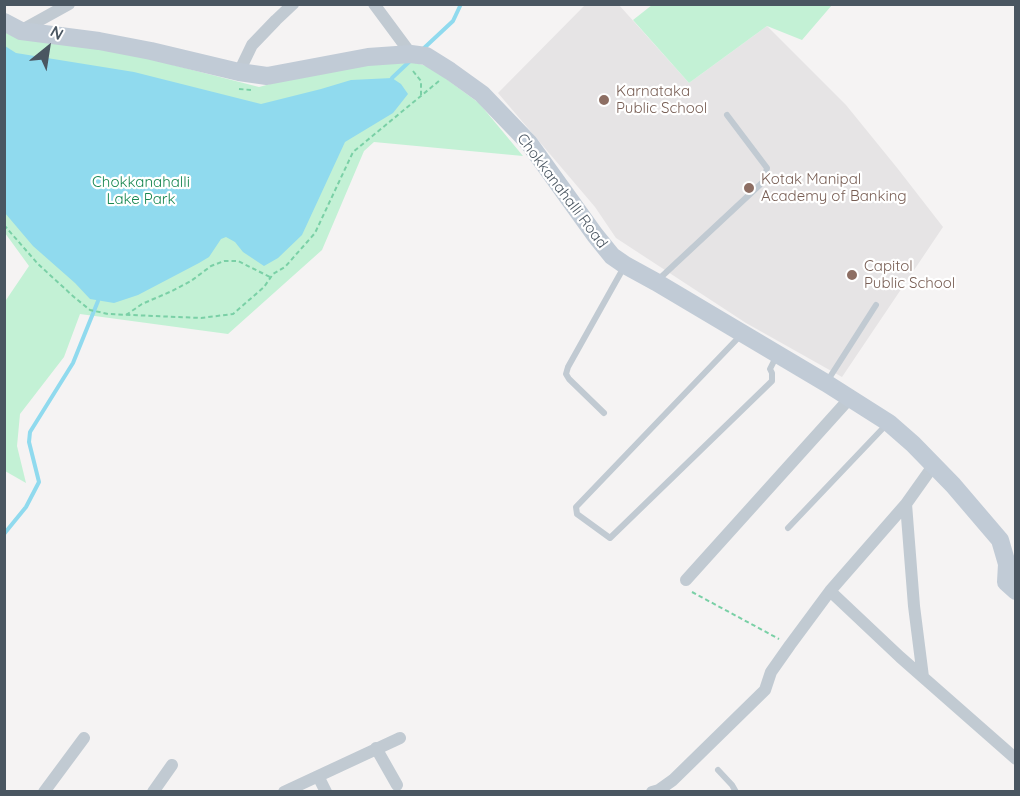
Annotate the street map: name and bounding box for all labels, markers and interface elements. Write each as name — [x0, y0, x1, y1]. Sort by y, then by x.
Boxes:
north arrow — [18, 18, 78, 78]
text: N — [47, 21, 67, 44]
place label: Karnataka Public School — [616, 82, 707, 117]
marker: Karnataka Public School — [597, 93, 611, 107]
street label: Chokkanahalli Road — [513, 130, 611, 252]
place label: Kotak Manipal Academy of Banking — [761, 170, 907, 205]
park label: Chokkanahalli Lake Park — [92, 173, 190, 208]
marker: Kotak Manipal Academy of Banking — [742, 181, 756, 195]
place label: Capitol Public School — [864, 257, 955, 292]
marker: Capitol Public School — [845, 268, 859, 282]

